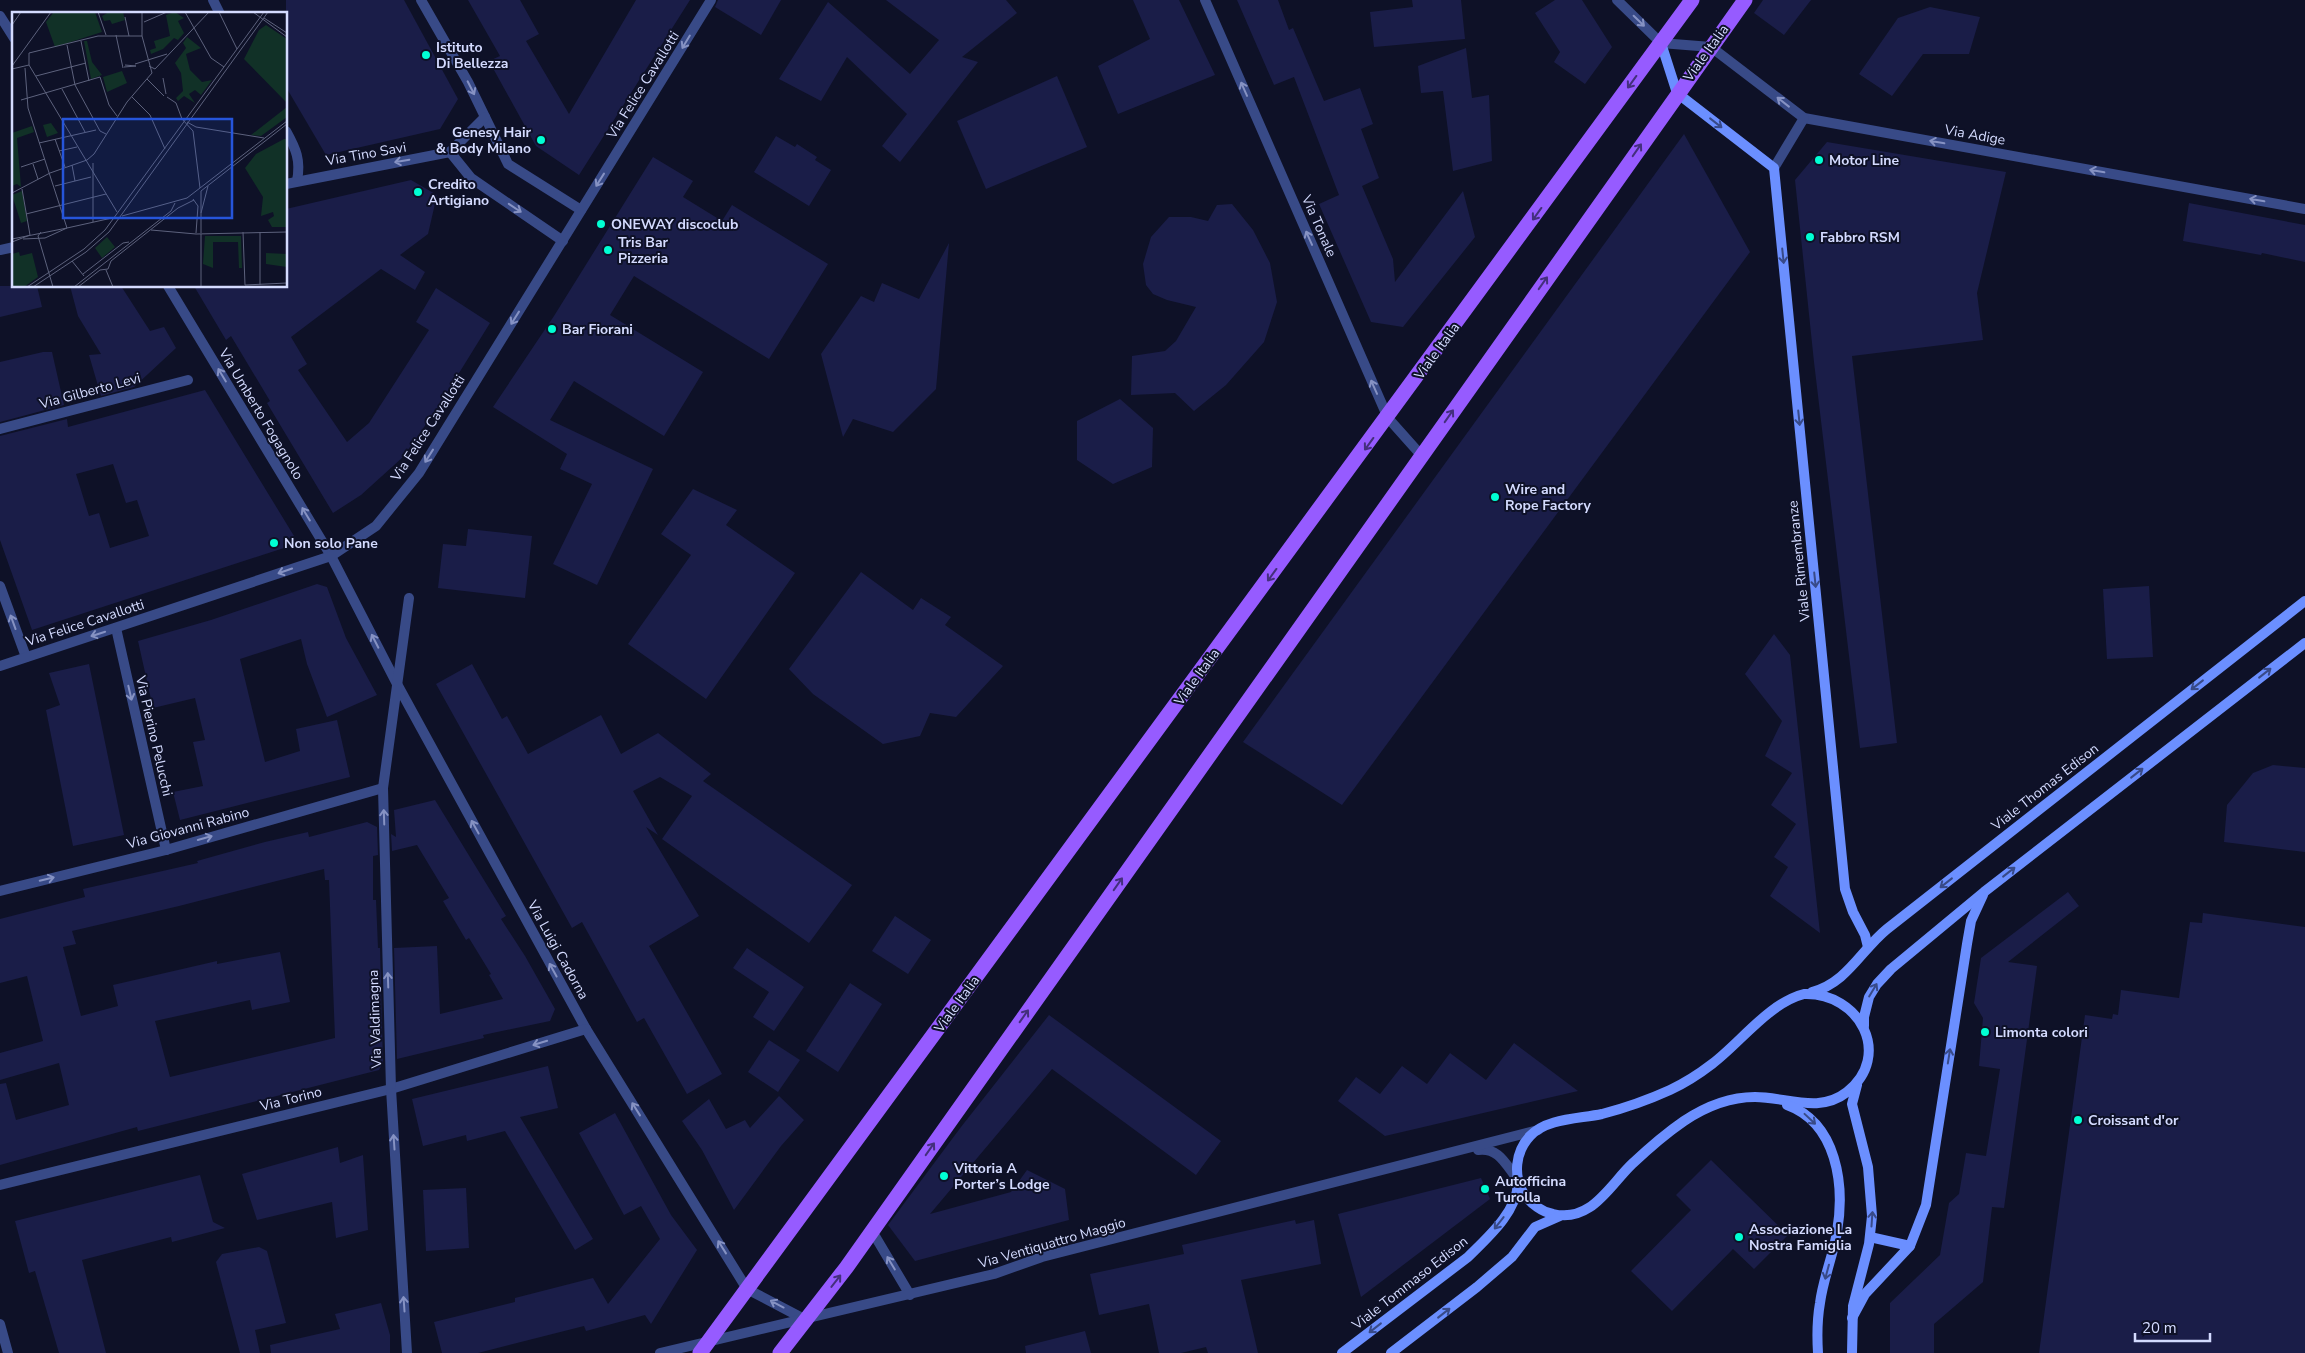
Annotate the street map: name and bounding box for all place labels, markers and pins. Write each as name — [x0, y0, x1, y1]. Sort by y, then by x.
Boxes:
place label: Istituto Di Bellezza — [436, 38, 508, 73]
marker: Istituto Di Bellezza — [420, 49, 432, 61]
place label: Genesy Hair & Body Milano — [436, 123, 532, 158]
marker: Genesy Hair & Body Milano — [535, 134, 547, 146]
place label: Motor Line — [1829, 151, 1899, 170]
marker: Motor Line — [1813, 154, 1825, 166]
place label: Credito Artigiano — [428, 175, 489, 210]
marker: Credito Artigiano — [412, 186, 424, 198]
place label: ONEWAY discoclub — [611, 215, 738, 234]
marker: ONEWAY discoclub — [595, 218, 607, 230]
place label: Fabbro RSM — [1820, 228, 1900, 247]
marker: Fabbro RSM — [1804, 231, 1816, 243]
place label: Tris Bar Pizzeria — [618, 233, 669, 268]
marker: Tris Bar Pizzeria — [602, 244, 614, 256]
place label: Bar Fiorani — [562, 320, 633, 339]
marker: Bar Fiorani — [546, 323, 558, 335]
place label: Wire and Rope Factory — [1505, 480, 1591, 515]
marker: Wire and Rope Factory — [1489, 491, 1501, 503]
place label: Non solo Pane — [284, 534, 378, 553]
marker: Non solo Pane — [268, 537, 280, 549]
place label: Limonta colori — [1995, 1023, 2088, 1042]
marker: Limonta colori — [1979, 1026, 1991, 1038]
place label: Croissant d'or — [2088, 1111, 2179, 1130]
marker: Croissant d'or — [2072, 1114, 2084, 1126]
place label: Vittoria A Porter’s Lodge — [953, 1159, 1050, 1194]
marker: Vittoria A Porter’s Lodge — [938, 1170, 950, 1182]
place label: Autofficina Turolla — [1495, 1172, 1566, 1207]
marker: Autofficina Turolla — [1479, 1183, 1491, 1195]
place label: Associazione La Nostra Famiglia — [1749, 1220, 1852, 1255]
marker: Associazione La Nostra Famiglia — [1733, 1231, 1745, 1243]

